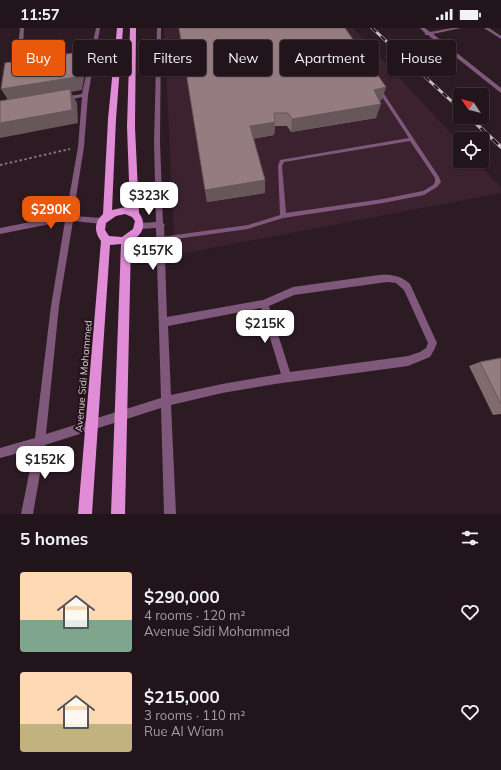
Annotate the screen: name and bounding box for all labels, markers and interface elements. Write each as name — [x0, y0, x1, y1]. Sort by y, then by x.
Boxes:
text: 11:57 — [20, 5, 60, 24]
chip: Buy — [12, 40, 65, 76]
chip: Rent — [73, 40, 131, 76]
chip: Filters — [139, 40, 206, 76]
chip: New — [214, 40, 272, 76]
chip: Apartment — [280, 40, 379, 76]
chip: House — [387, 40, 456, 76]
north arrow — [453, 88, 489, 124]
map controls — [453, 88, 489, 168]
button: locate — [453, 132, 489, 168]
pin: $323K — [121, 182, 177, 216]
text: $323K — [129, 187, 169, 203]
pin: $290K — [23, 196, 79, 230]
text: $290K — [31, 201, 71, 217]
pin: $157K — [125, 237, 181, 271]
text: $157K — [133, 242, 173, 258]
pin: $215K — [237, 310, 293, 344]
text: $215K — [245, 315, 285, 331]
street label: Avenue Sidi Mohammed — [72, 320, 95, 432]
pin: $152K — [17, 446, 73, 480]
text: $152K — [25, 451, 65, 467]
icon: filters — [459, 527, 481, 549]
text: 5 homes — [20, 528, 88, 549]
text: $290,000 — [144, 586, 220, 607]
icon: home — [52, 588, 100, 636]
icon: heart — [459, 601, 481, 623]
text: 4 rooms · 120 m² — [144, 607, 245, 623]
text: Avenue Sidi Mohammed — [144, 623, 290, 639]
text: $215,000 — [144, 686, 220, 707]
icon: home — [52, 688, 100, 736]
icon: heart — [459, 701, 481, 723]
text: 3 rooms · 110 m² — [144, 707, 245, 723]
text: Rue Al Wiam — [144, 723, 224, 739]

